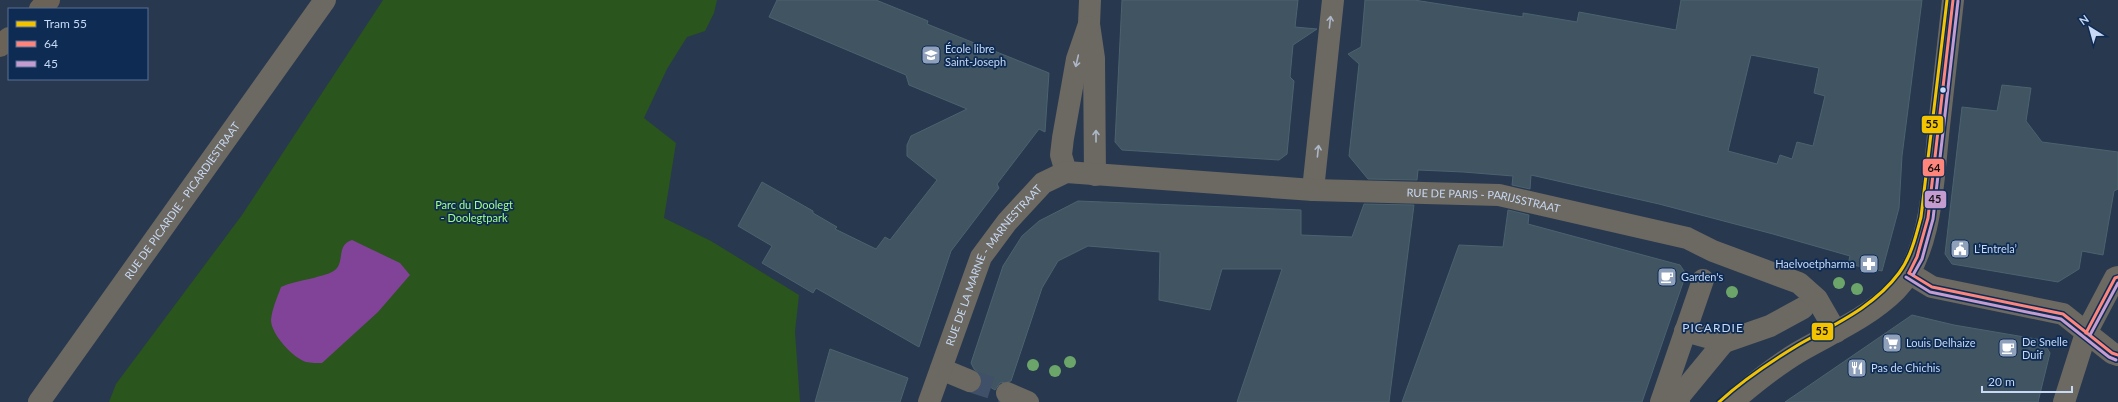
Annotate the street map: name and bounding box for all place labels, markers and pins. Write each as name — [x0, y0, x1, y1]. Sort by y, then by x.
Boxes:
place label: École libre Saint-Joseph — [945, 42, 1006, 68]
school or university icon: École libre Saint-Joseph — [920, 44, 942, 66]
unlabelled marker — [1938, 85, 1948, 95]
public building icon: L’Entrela’ — [1949, 238, 1971, 260]
place label: L’Entrela’ — [1974, 242, 2017, 255]
pharmacy icon: Haelvoetpharma — [1858, 253, 1880, 275]
place label: Haelvoetpharma — [1775, 257, 1855, 270]
cafe icon: Garden's — [1656, 266, 1678, 288]
place label: Garden's — [1681, 270, 1723, 283]
supermarket icon: Louis Delhaize — [1881, 332, 1903, 354]
place label: De Snelle Duif — [2022, 335, 2068, 361]
place label: Louis Delhaize — [1906, 336, 1976, 349]
cafe icon: De Snelle Duif — [1997, 337, 2019, 359]
restaurant icon: Pas de Chichis — [1846, 357, 1868, 379]
place label: Pas de Chichis — [1871, 361, 1940, 374]

